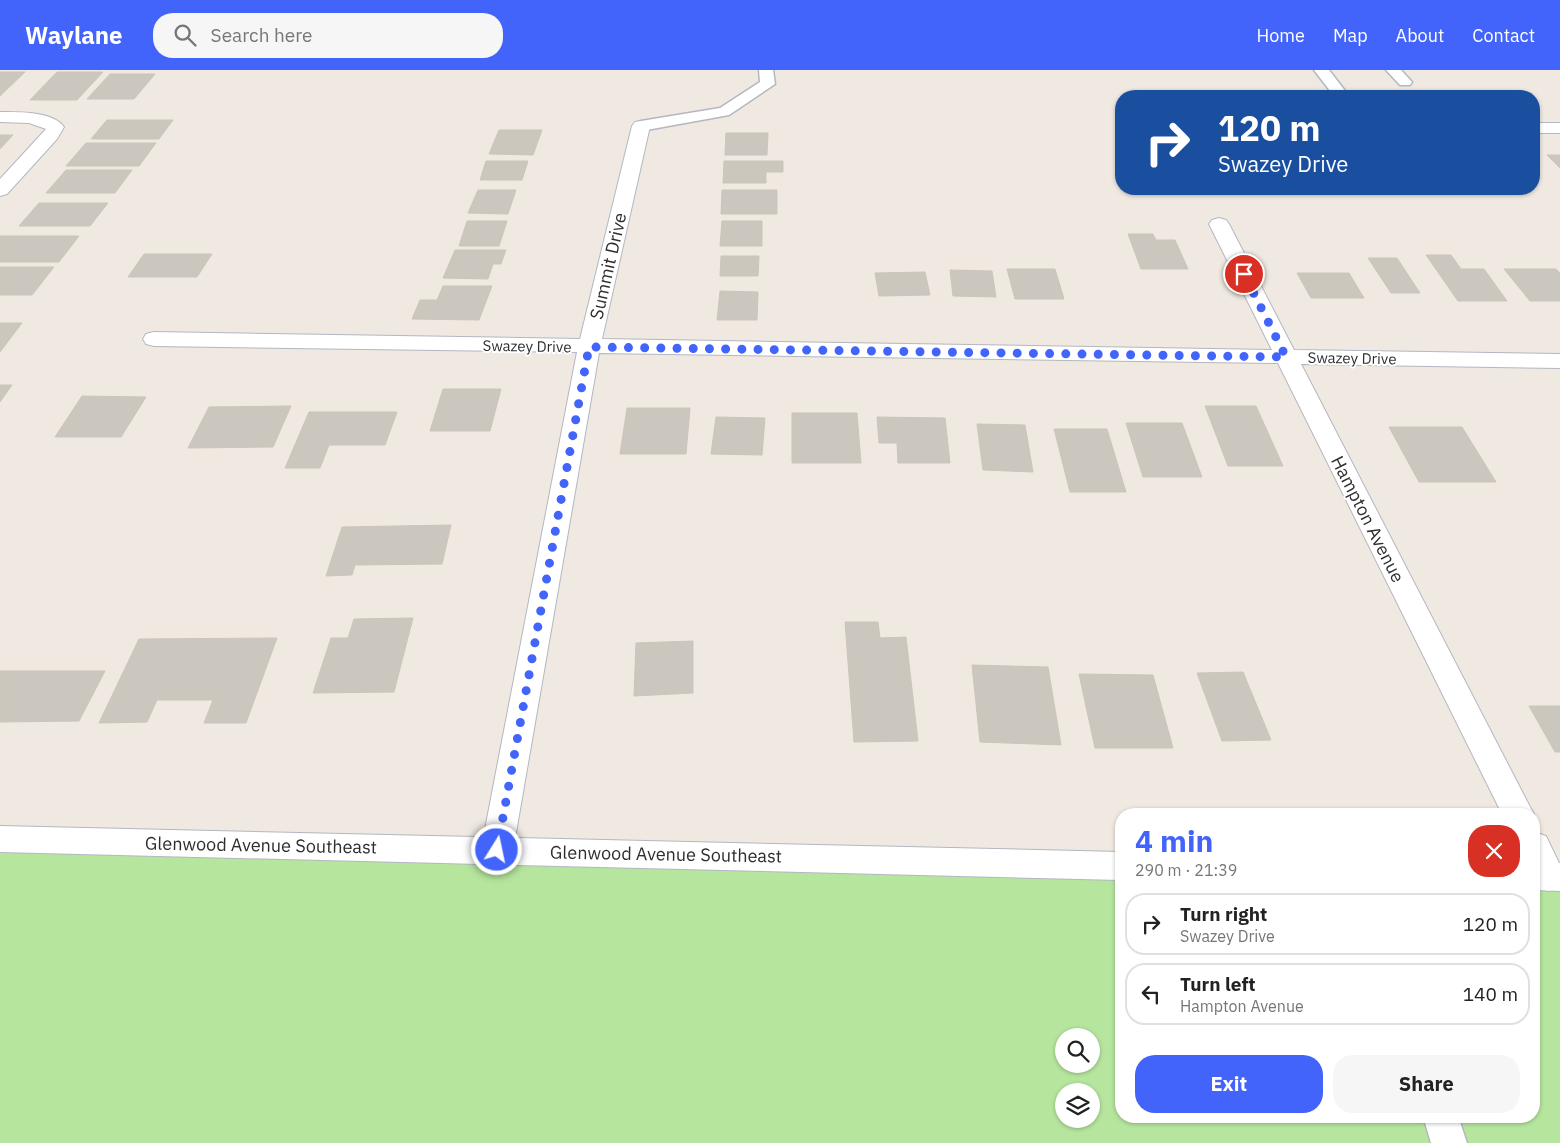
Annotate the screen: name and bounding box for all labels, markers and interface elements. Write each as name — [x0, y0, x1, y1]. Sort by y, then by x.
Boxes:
search box — [153, 13, 503, 58]
text: Waylane — [25, 19, 123, 51]
icon: search — [171, 21, 199, 49]
text: Search here — [211, 23, 312, 47]
text: Home — [1257, 24, 1305, 47]
text: Map — [1333, 24, 1368, 47]
text: About — [1396, 24, 1444, 47]
text: Contact — [1472, 24, 1535, 47]
text: 120 m — [1218, 105, 1321, 151]
icon: right — [1135, 110, 1200, 175]
text: Swazey Drive — [1218, 149, 1348, 178]
street label: Summit Drive — [585, 210, 631, 322]
pin — [1223, 253, 1265, 295]
icon: arrive — [1230, 260, 1258, 288]
street label: Swazey Drive — [482, 336, 572, 356]
street label: Swazey Drive — [1307, 348, 1397, 368]
street label: Hampton Avenue — [1326, 452, 1410, 586]
text: 4 min — [1135, 821, 1213, 860]
position arrow — [470, 823, 522, 875]
button: close — [1468, 825, 1520, 877]
street label: Glenwood Avenue Southeast — [145, 831, 377, 859]
street label: Glenwood Avenue Southeast — [550, 840, 782, 868]
text: 290 m · 21:39 — [1135, 860, 1237, 880]
text: Turn right — [1180, 902, 1267, 926]
icon: right — [1137, 910, 1165, 938]
text: 120 m — [1463, 912, 1518, 936]
text: Swazey Drive — [1180, 926, 1275, 946]
text: Turn left — [1180, 972, 1256, 996]
icon: left — [1137, 980, 1165, 1008]
text: 140 m — [1463, 982, 1518, 1006]
text: Hampton Avenue — [1180, 996, 1304, 1016]
map controls — [1055, 1028, 1100, 1128]
button: search — [1055, 1028, 1100, 1073]
button: Exit — [1135, 1055, 1323, 1113]
button: Share — [1333, 1055, 1520, 1113]
button: layers — [1055, 1083, 1100, 1128]

